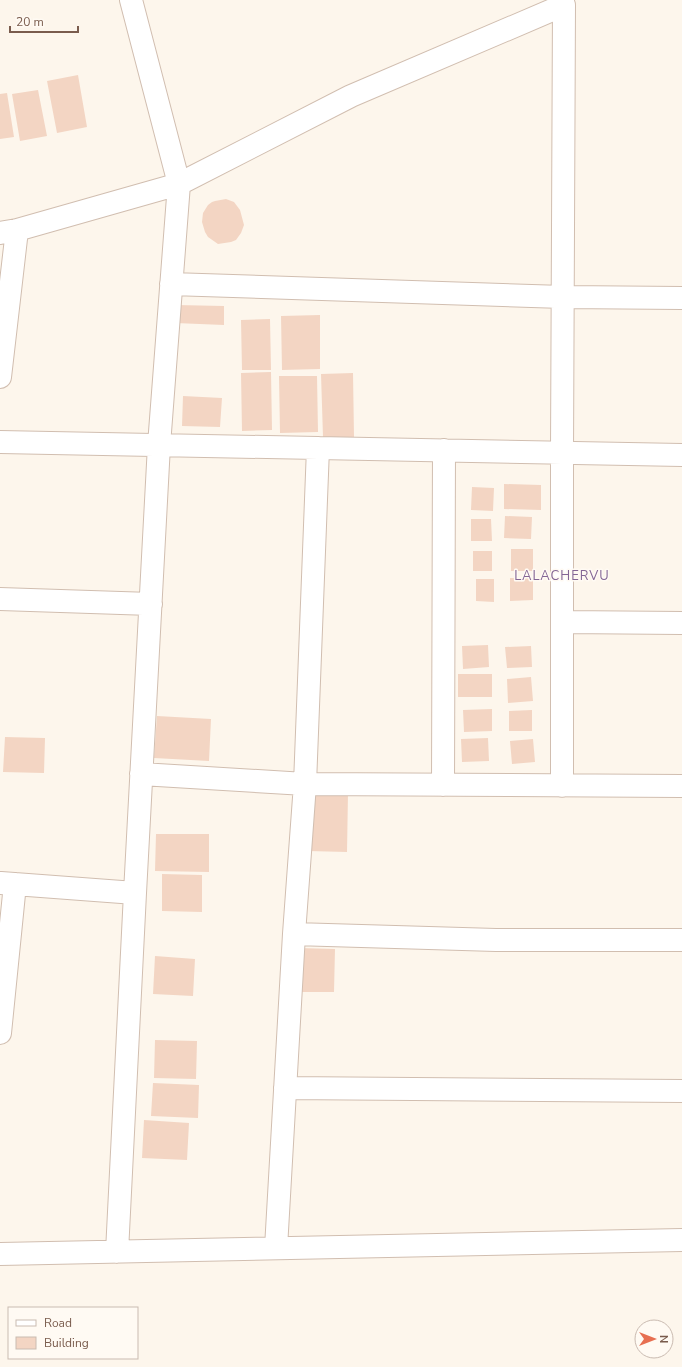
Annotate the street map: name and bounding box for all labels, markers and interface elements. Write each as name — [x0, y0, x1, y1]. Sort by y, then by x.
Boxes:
scale bar — [10, 8, 78, 34]
text: 20 m — [16, 14, 44, 30]
district label: LALACHERVU — [514, 567, 610, 585]
legend — [8, 1307, 138, 1359]
text: Road — [44, 1315, 72, 1331]
north arrow — [634, 1319, 674, 1359]
text: Building — [44, 1335, 89, 1351]
text: N — [656, 1335, 671, 1343]

